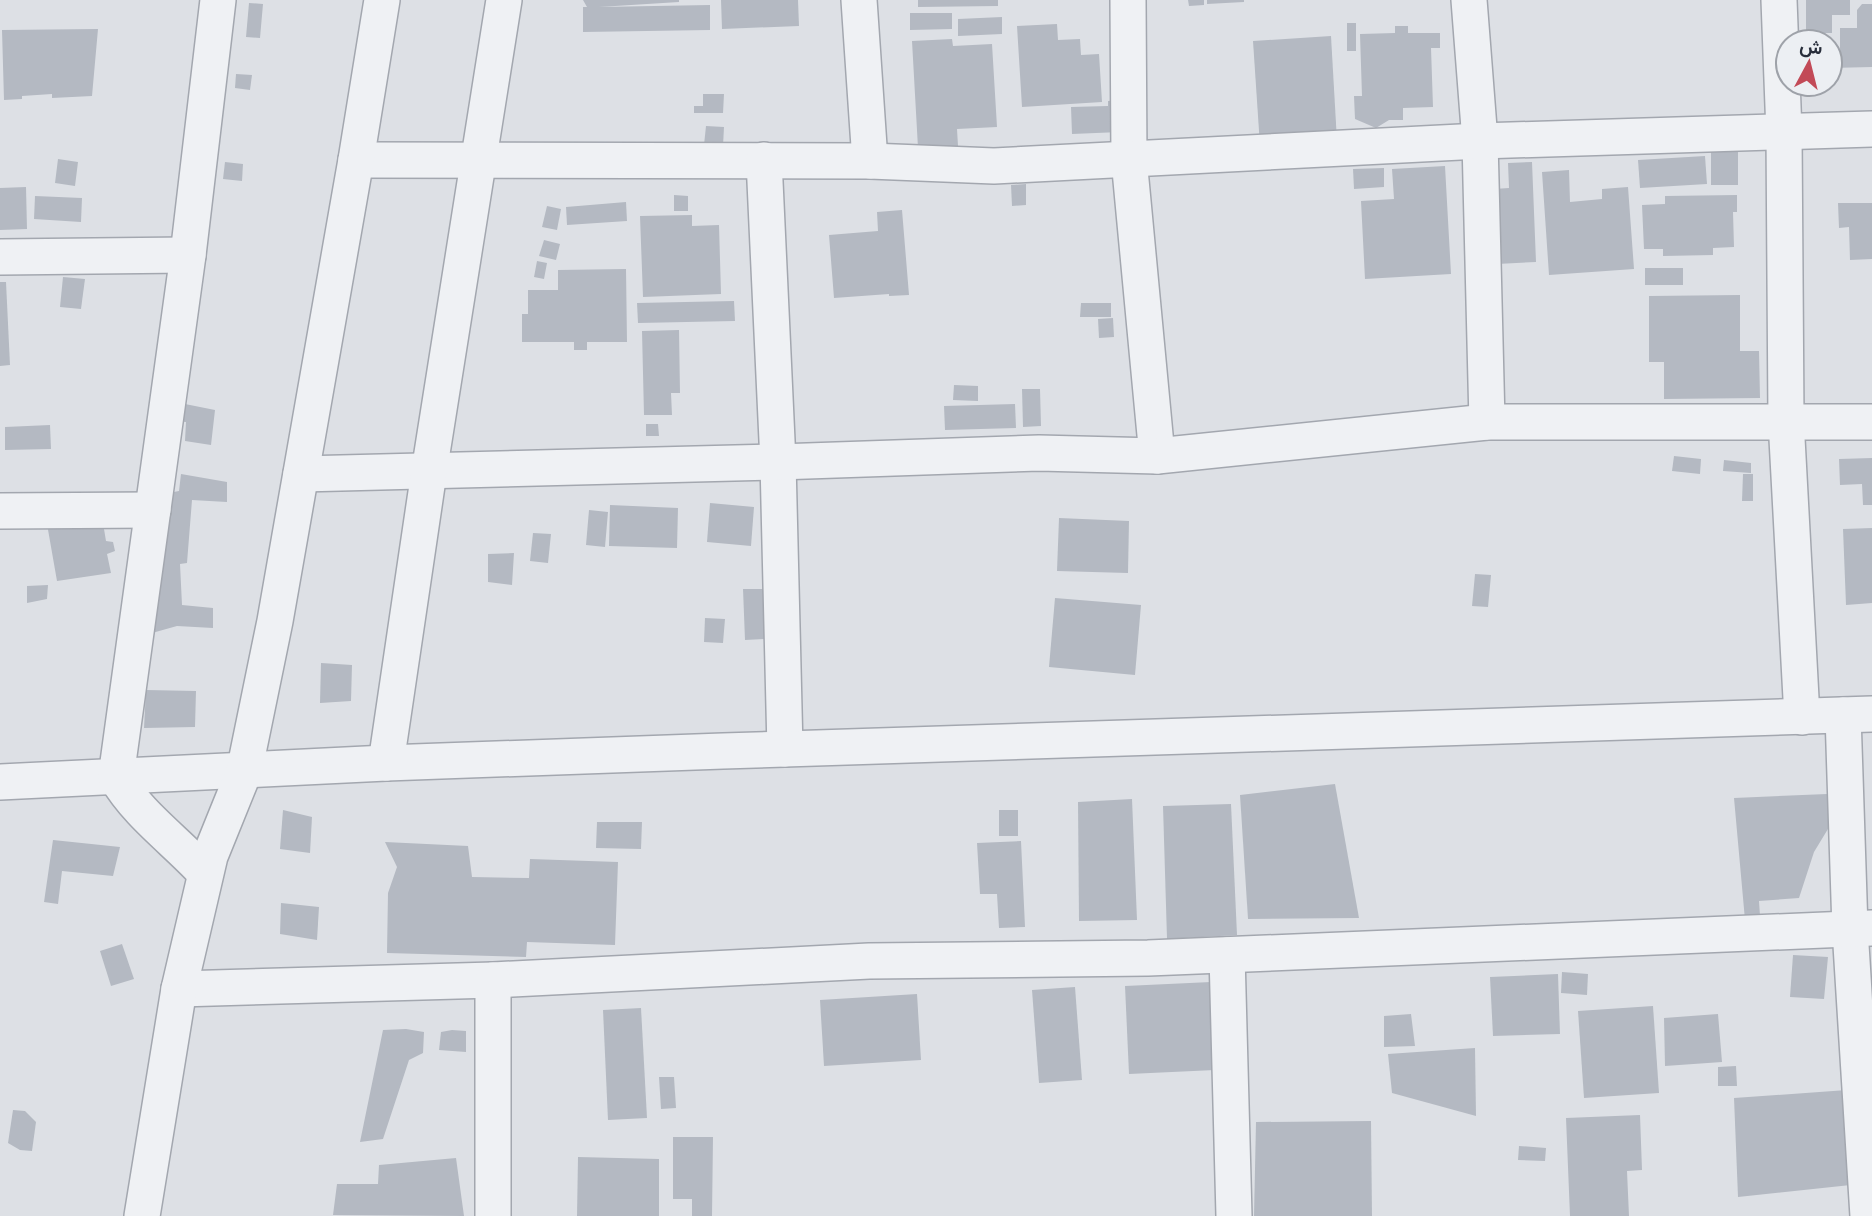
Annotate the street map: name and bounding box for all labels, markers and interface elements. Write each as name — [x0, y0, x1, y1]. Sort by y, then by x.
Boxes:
north arrow — [1774, 28, 1844, 98]
text: ش — [1798, 34, 1824, 59]

